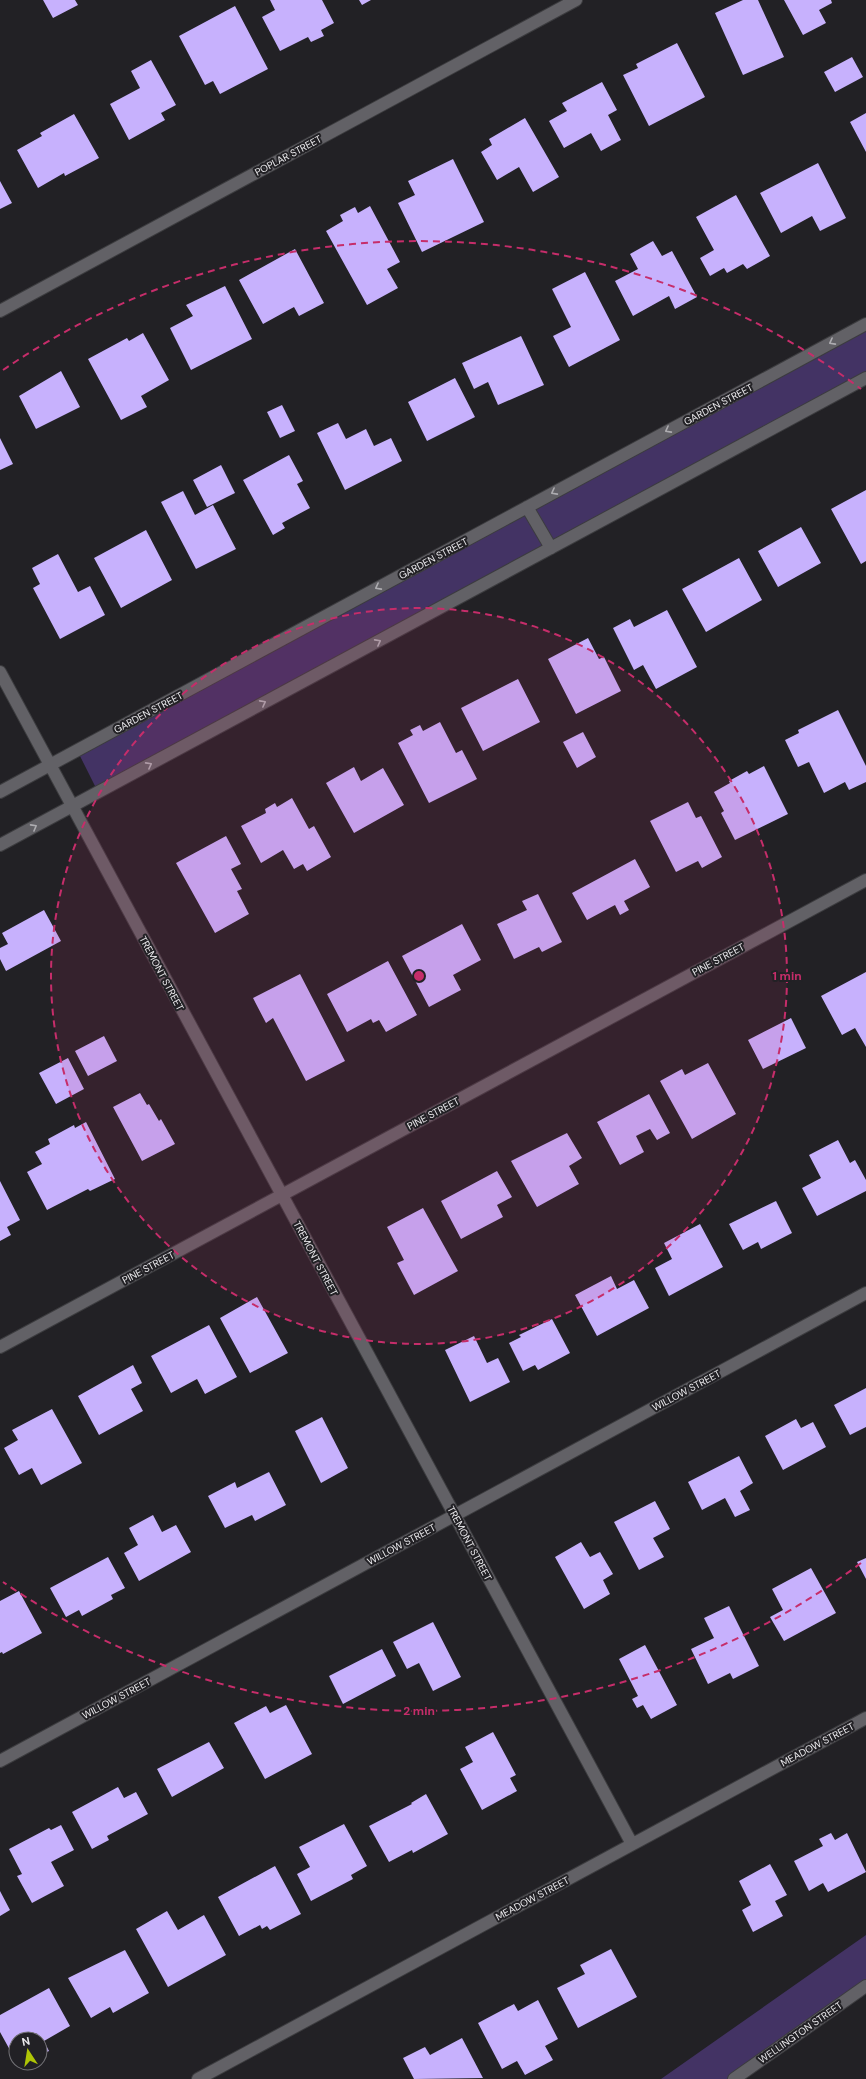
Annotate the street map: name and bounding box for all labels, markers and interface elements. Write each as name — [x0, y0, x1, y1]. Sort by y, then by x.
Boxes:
street label: POPLAR STREET — [253, 132, 324, 179]
one-way arrow — [829, 337, 836, 345]
street label: GARDEN STREET — [681, 381, 755, 428]
one-way arrow — [665, 426, 672, 433]
one-way arrow — [551, 488, 558, 495]
street label: GARDEN STREET — [396, 535, 470, 582]
one-way arrow — [375, 583, 382, 590]
one-way arrow — [373, 639, 381, 646]
street label: GARDEN STREET — [111, 689, 185, 736]
one-way arrow — [259, 700, 266, 708]
one-way arrow — [144, 762, 152, 769]
one-way arrow — [30, 824, 37, 831]
street label: TREMONT STREET — [136, 934, 187, 1013]
street label: PINE STREET — [690, 940, 747, 979]
text: 1 min — [772, 968, 802, 984]
centre of rings — [412, 969, 426, 983]
street label: PINE STREET — [405, 1094, 462, 1133]
street label: TREMONT STREET — [290, 1219, 341, 1298]
street label: PINE STREET — [120, 1248, 177, 1287]
street label: WILLOW STREET — [650, 1367, 723, 1414]
street label: TREMONT STREET — [444, 1504, 495, 1583]
street label: WILLOW STREET — [365, 1521, 438, 1568]
street label: WILLOW STREET — [80, 1675, 153, 1722]
text: 2 min — [403, 1703, 435, 1719]
street label: MEADOW STREET — [778, 1719, 857, 1769]
street label: MEADOW STREET — [493, 1873, 572, 1923]
street label: WELLINGTON STREET — [756, 1998, 845, 2066]
north arrow — [8, 2031, 48, 2071]
text: N — [21, 2034, 31, 2049]

